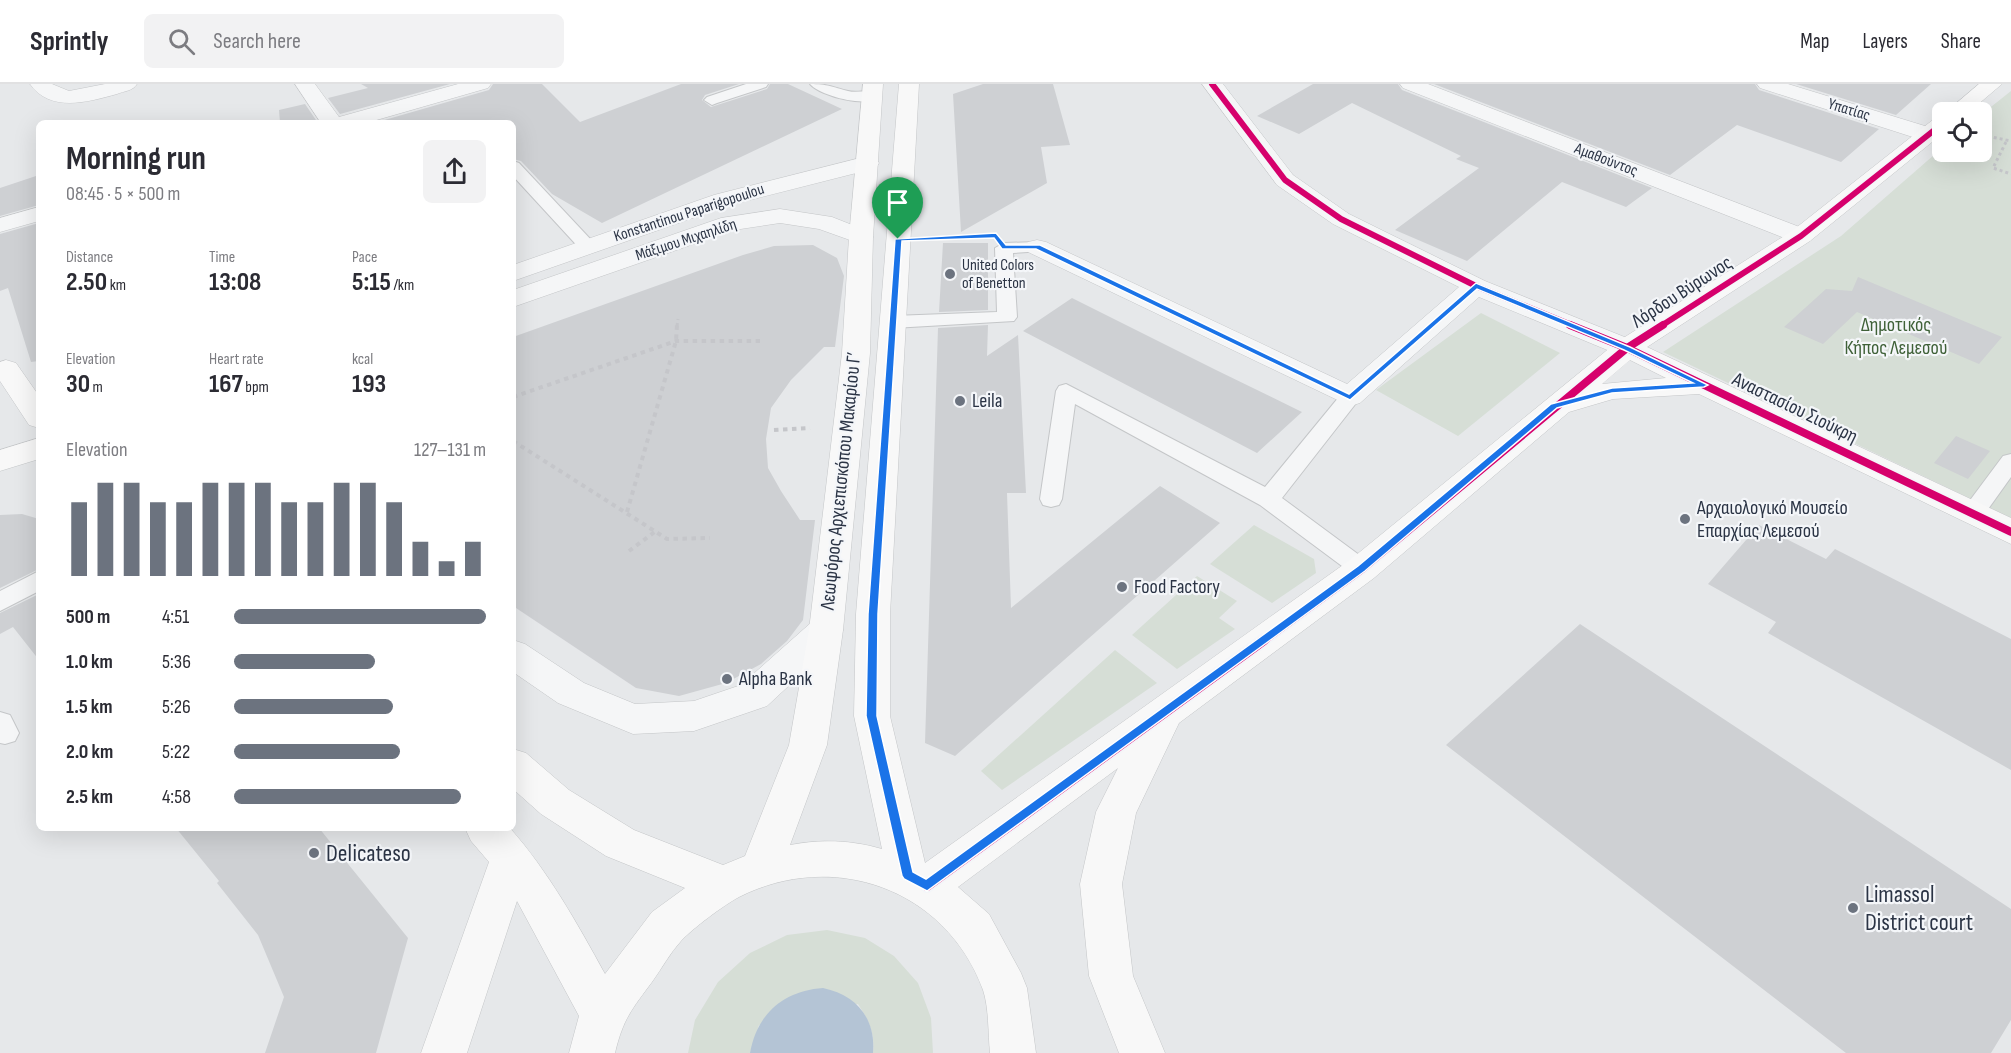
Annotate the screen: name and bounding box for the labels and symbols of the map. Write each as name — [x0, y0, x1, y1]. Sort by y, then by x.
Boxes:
street label: Υπατίας — [1826, 95, 1872, 125]
street label: Αμαθούντος — [1571, 139, 1640, 181]
pin — [872, 177, 923, 239]
street label: Konstantinou Paparigopoulou — [611, 180, 767, 246]
street label: Μάξιμου Μιχαηλίδη — [633, 215, 739, 265]
street label: Λόρδου Βύρωνος — [1626, 251, 1737, 334]
place label: United Colors of Benetton — [962, 256, 1034, 293]
marker: United Colors of Benetton — [943, 267, 957, 281]
park label: Δημοτικός Κήπος Λεμεσού — [1845, 313, 1947, 360]
street label: Λεωφόρος Αρχιεπισκόπου Μακαρίου Γ’ — [815, 351, 867, 612]
street label: Αναστασίου Σιούκρη — [1727, 367, 1862, 449]
place label: Leila — [972, 389, 1002, 413]
marker: Leila — [953, 394, 967, 408]
place label: Αρχαιολογικό Μουσείο Επαρχίας Λεμεσού — [1696, 496, 1848, 543]
marker: Αρχαιολογικό Μουσείο Επαρχίας Λεμεσού — [1678, 512, 1692, 526]
place label: Food Factory — [1134, 575, 1220, 599]
marker: Food Factory — [1115, 580, 1129, 594]
place label: Alpha Bank — [738, 667, 812, 691]
marker: Alpha Bank — [720, 672, 734, 686]
place label: Delicateso — [326, 839, 411, 868]
marker: Delicateso — [307, 846, 321, 860]
place label: Limassol District court — [1865, 880, 1973, 937]
marker: Limassol District court — [1846, 901, 1860, 915]

